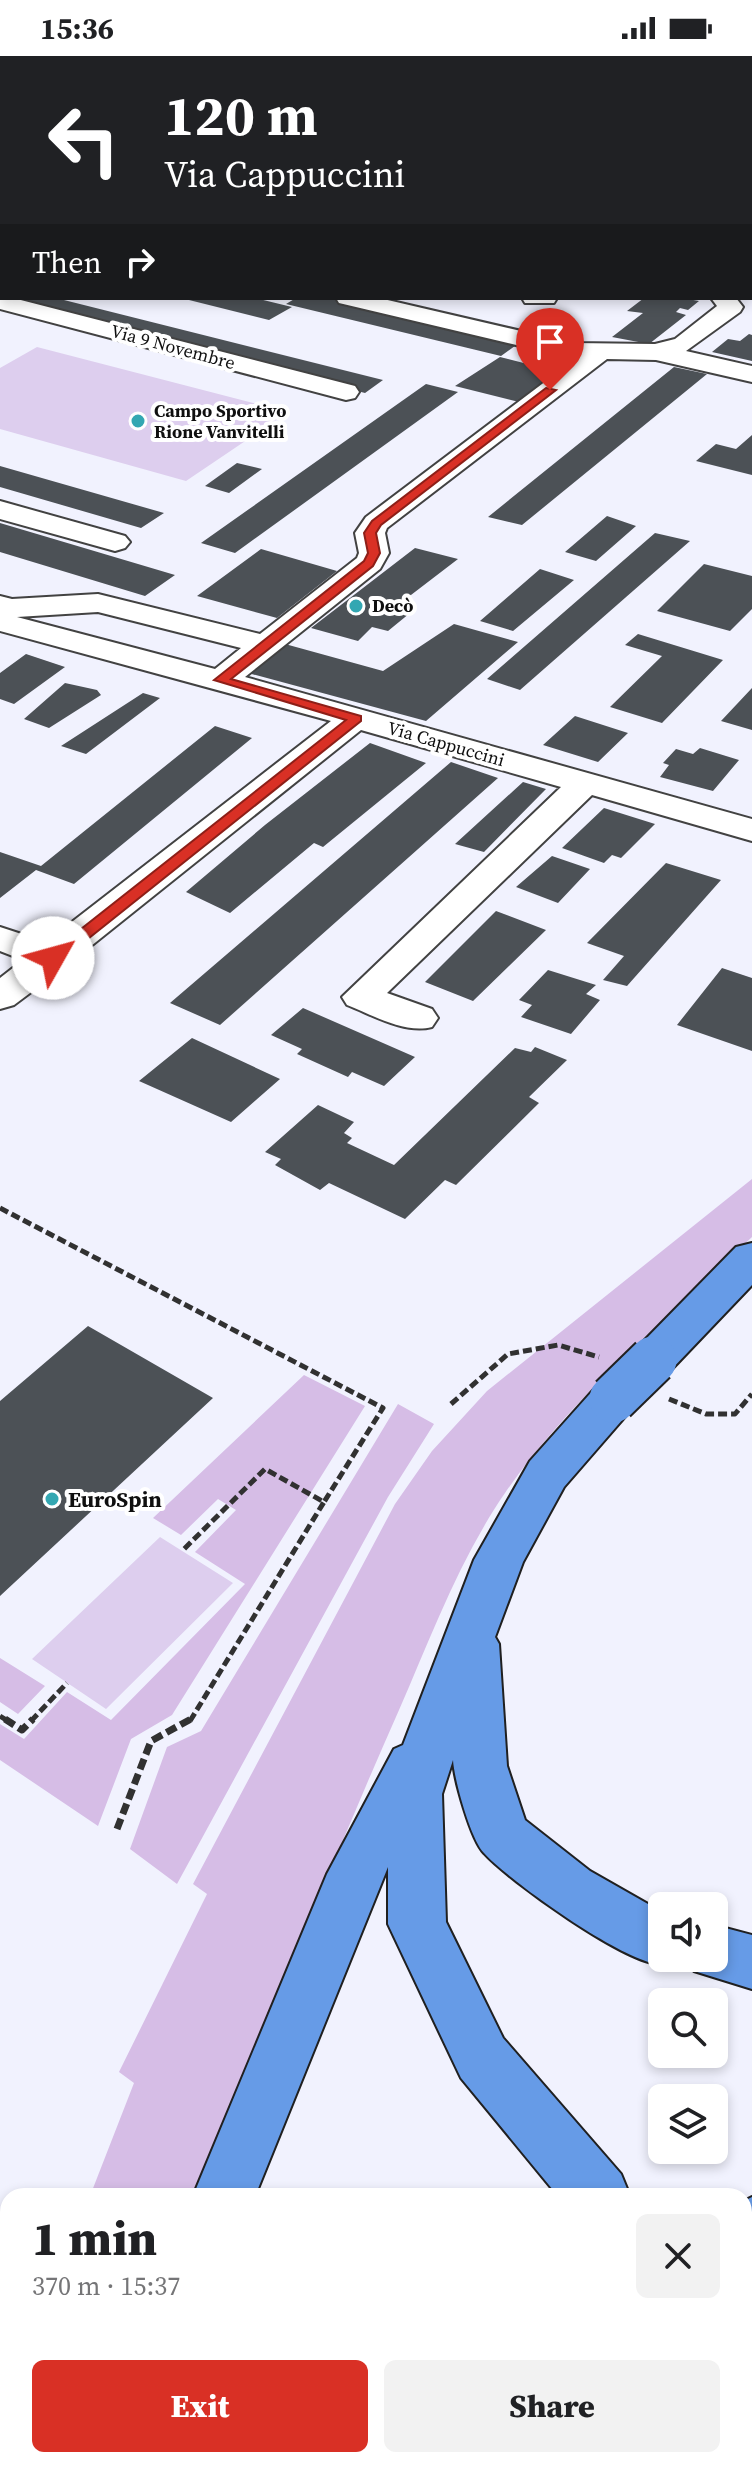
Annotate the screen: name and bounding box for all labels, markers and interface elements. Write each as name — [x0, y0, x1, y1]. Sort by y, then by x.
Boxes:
text: 15:36 — [40, 8, 114, 49]
text: 120 m — [164, 77, 318, 154]
icon: left — [32, 88, 136, 192]
text: Via Cappuccini — [164, 150, 405, 199]
icon: right — [118, 240, 162, 284]
text: Then — [32, 242, 102, 283]
pin — [516, 308, 584, 390]
street label: Via 9 Novembre — [108, 318, 238, 375]
icon: arrive — [528, 320, 572, 364]
place label: Campo Sportivo Rione Vanvitelli — [154, 398, 286, 444]
marker: Campo Sportivo Rione Vanvitelli — [129, 412, 147, 430]
place label: Decò — [372, 593, 413, 618]
marker: Decò — [347, 597, 365, 615]
street label: Via Cappuccini — [385, 715, 508, 772]
position arrow — [11, 916, 95, 1000]
place label: EuroSpin — [68, 1484, 162, 1514]
marker: EuroSpin — [43, 1490, 61, 1508]
map controls — [648, 1892, 728, 2164]
button: sound — [648, 1892, 728, 1972]
button: search — [648, 1988, 728, 2068]
button: layers — [648, 2084, 728, 2164]
text: 1 min — [32, 2205, 157, 2271]
button: close — [636, 2214, 720, 2298]
text: 370 m · 15:37 — [32, 2268, 180, 2304]
button: Exit — [32, 2360, 368, 2452]
button: Share — [384, 2360, 720, 2452]

